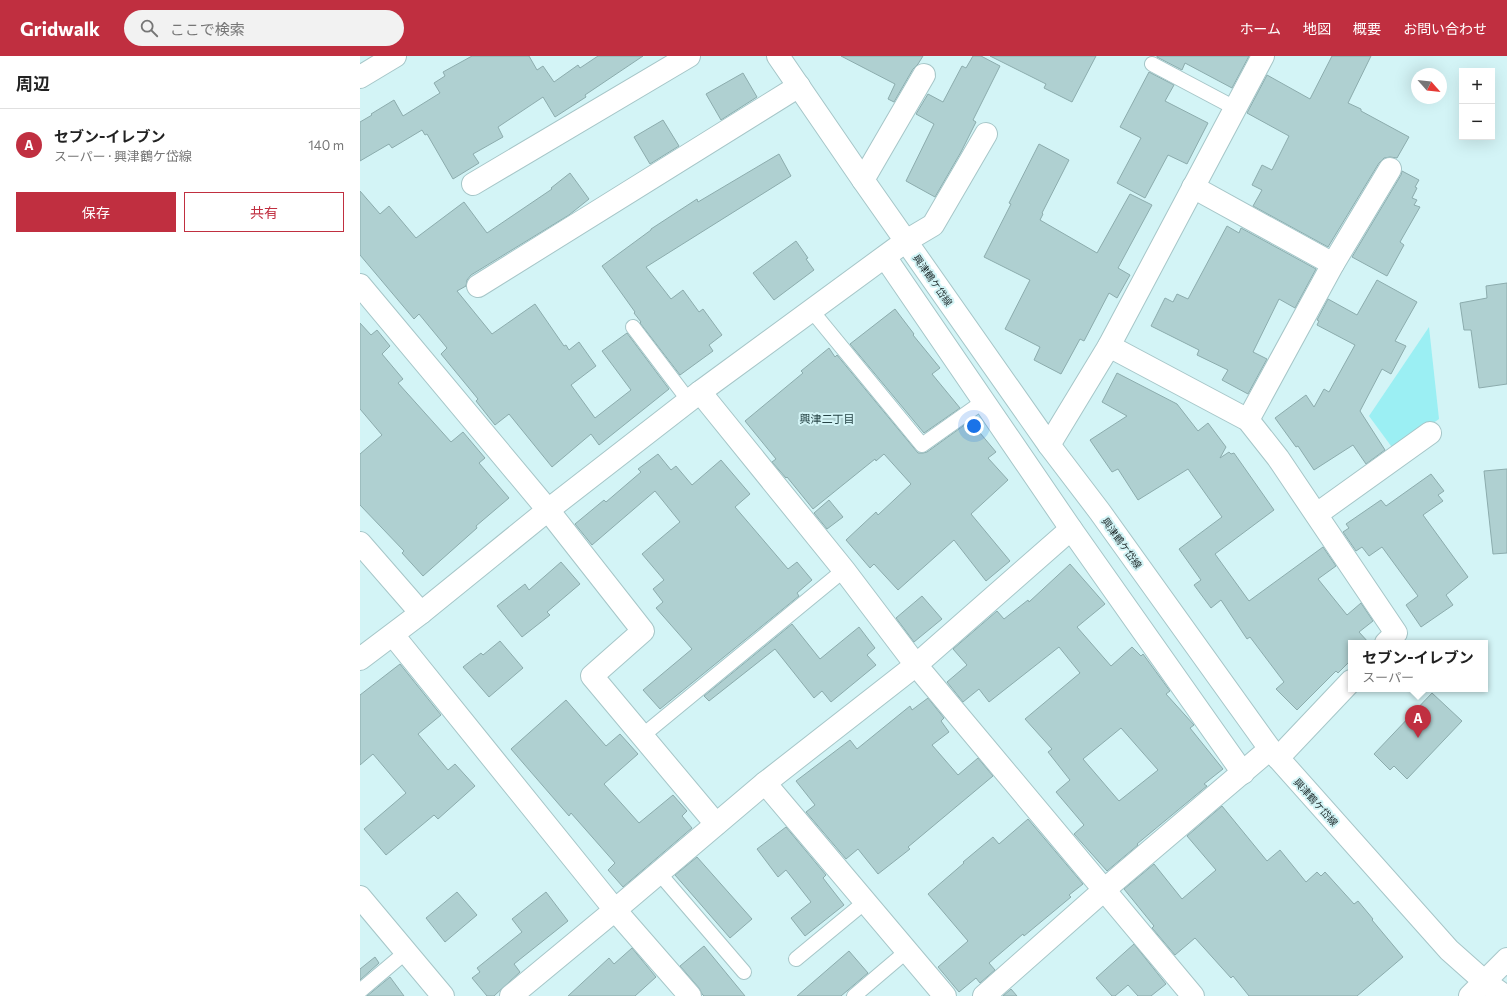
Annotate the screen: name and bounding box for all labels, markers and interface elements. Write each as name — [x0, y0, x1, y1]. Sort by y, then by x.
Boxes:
search box — [124, 10, 404, 46]
text: Gridwalk — [20, 17, 100, 40]
icon: search — [138, 17, 160, 39]
text: ここで検索 — [170, 20, 245, 38]
text: ホーム — [1239, 20, 1281, 37]
text: 地図 — [1303, 20, 1331, 37]
text: 概要 — [1353, 20, 1381, 37]
text: お問い合わせ — [1403, 20, 1487, 37]
north arrow — [1411, 68, 1447, 104]
map controls — [1459, 68, 1495, 140]
button: + — [1459, 68, 1495, 104]
text: 周辺 — [16, 73, 50, 94]
button: − — [1459, 104, 1495, 140]
text: セブン-イレブン — [54, 127, 165, 145]
text: A — [24, 137, 34, 153]
text: 140 m — [308, 137, 344, 153]
text: スーパー · 興津鶴ケ岱線 — [54, 148, 192, 164]
button: 保存 — [16, 192, 176, 232]
button: 共有 — [184, 192, 344, 232]
street label: 興津鶴ケ岱線 — [911, 252, 955, 308]
district label: 興津二丁目 — [800, 412, 855, 425]
your location — [964, 416, 984, 436]
street label: 興津鶴ケ岱線 — [1100, 515, 1144, 571]
popup — [1348, 640, 1488, 692]
text: セブン-イレブン — [1362, 648, 1474, 666]
text: スーパー — [1362, 669, 1414, 685]
pin: A — [1405, 705, 1431, 738]
street label: 興津鶴ケ岱線 — [1291, 776, 1341, 828]

